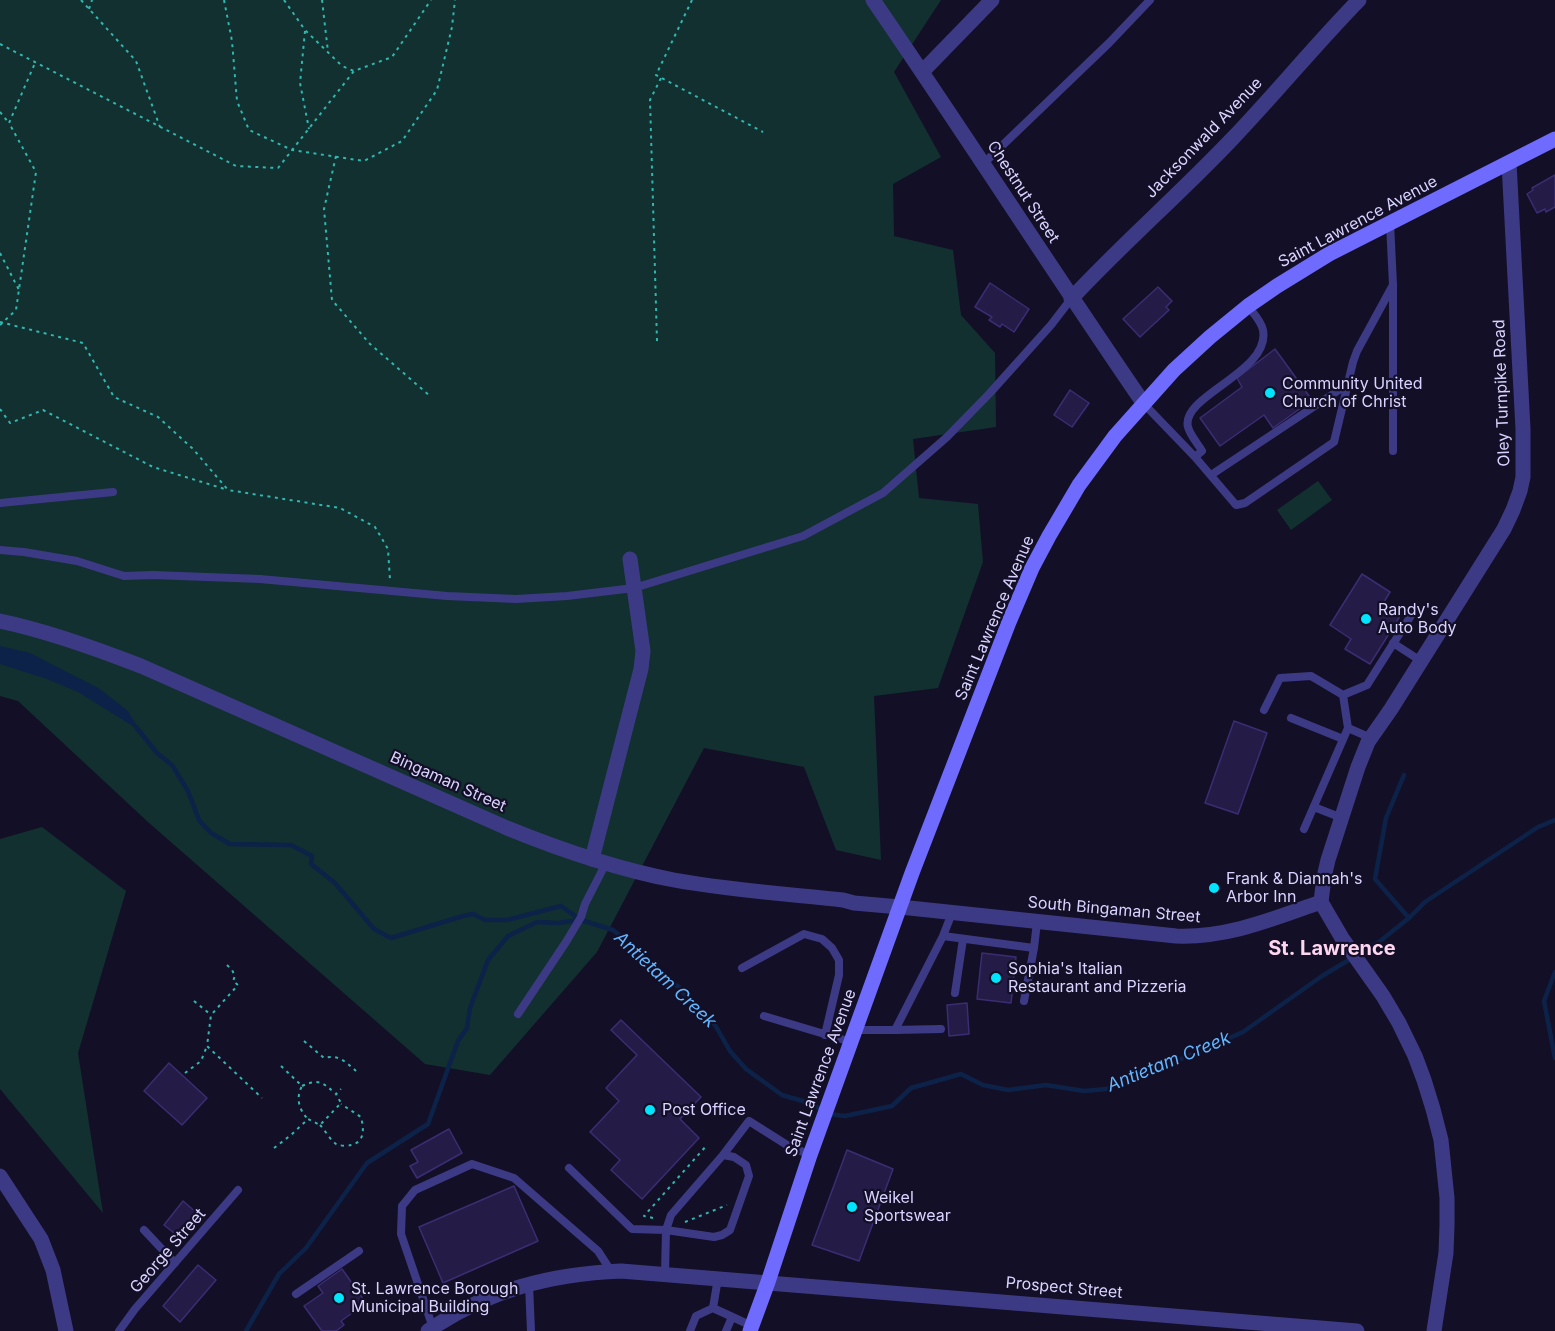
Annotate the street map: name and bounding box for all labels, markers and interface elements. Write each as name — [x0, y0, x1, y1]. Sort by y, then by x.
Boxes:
street label: Jacksonwald Avenue — [1142, 74, 1266, 202]
street label: Chestnut Street — [983, 137, 1063, 247]
street label: Saint Lawrence Avenue — [1275, 172, 1441, 272]
street label: Oley Turnpike Road — [1490, 319, 1514, 467]
place label: Community United Church of Christ — [1282, 374, 1423, 412]
marker: Community United Church of Christ — [1263, 386, 1277, 400]
street label: Saint Lawrence Avenue — [952, 533, 1038, 703]
place label: Randy's Auto Body — [1378, 600, 1457, 638]
marker: Randy's Auto Body — [1359, 612, 1373, 626]
street label: Bingaman Street — [387, 748, 509, 816]
place label: Frank & Diannah's Arbor Inn — [1226, 869, 1363, 907]
marker: Frank & Diannah's Arbor Inn — [1207, 881, 1221, 895]
street label: South Bingaman Street — [1027, 893, 1201, 927]
water label: Antietam Creek — [610, 927, 720, 1033]
district label: St. Lawrence — [1268, 937, 1396, 961]
place label: Sophia's Italian Restaurant and Pizzeria — [1008, 959, 1187, 997]
marker: Sophia's Italian Restaurant and Pizzeria — [989, 971, 1003, 985]
street label: Saint Lawrence Avenue — [782, 986, 860, 1160]
water label: Antietam Creek — [1104, 1027, 1234, 1097]
place label: Post Office — [662, 1100, 746, 1120]
marker: Post Office — [643, 1103, 657, 1117]
place label: Weikel Sportswear — [864, 1188, 951, 1226]
marker: Weikel Sportswear — [845, 1200, 859, 1214]
street label: George Street — [126, 1205, 210, 1297]
street label: Prospect Street — [1005, 1273, 1123, 1303]
place label: St. Lawrence Borough Municipal Building — [351, 1279, 518, 1317]
marker: St. Lawrence Borough Municipal Building — [332, 1291, 346, 1305]

